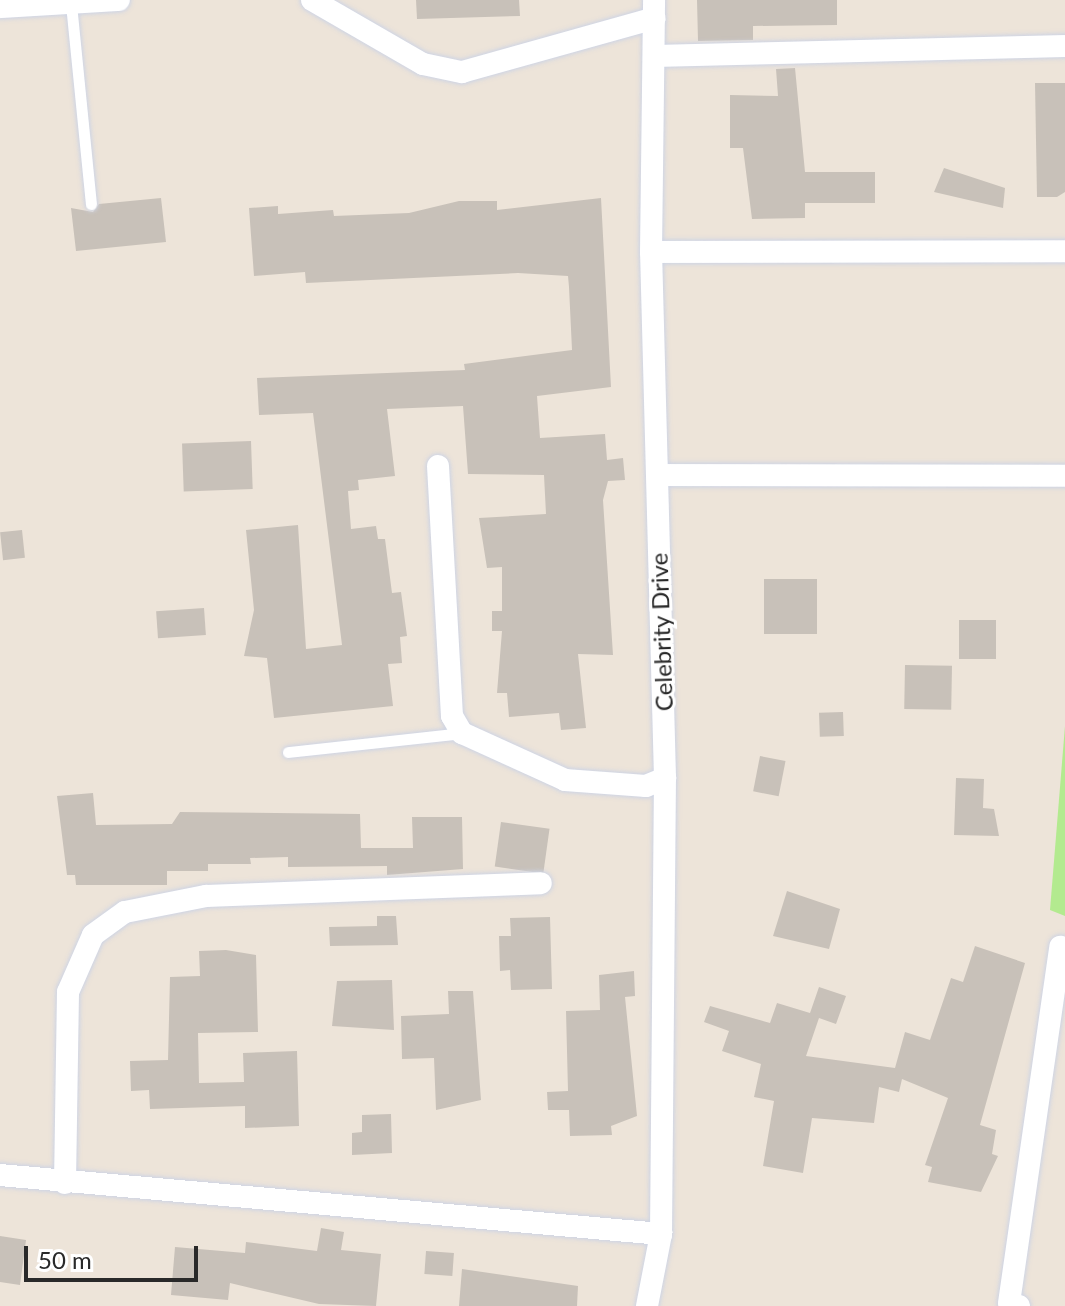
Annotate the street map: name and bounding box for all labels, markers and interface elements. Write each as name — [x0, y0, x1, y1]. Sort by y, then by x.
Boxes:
street label: Celebrity Drive — [644, 552, 678, 712]
scale bar — [28, 1230, 202, 1280]
text: 50 m — [38, 1245, 92, 1274]

